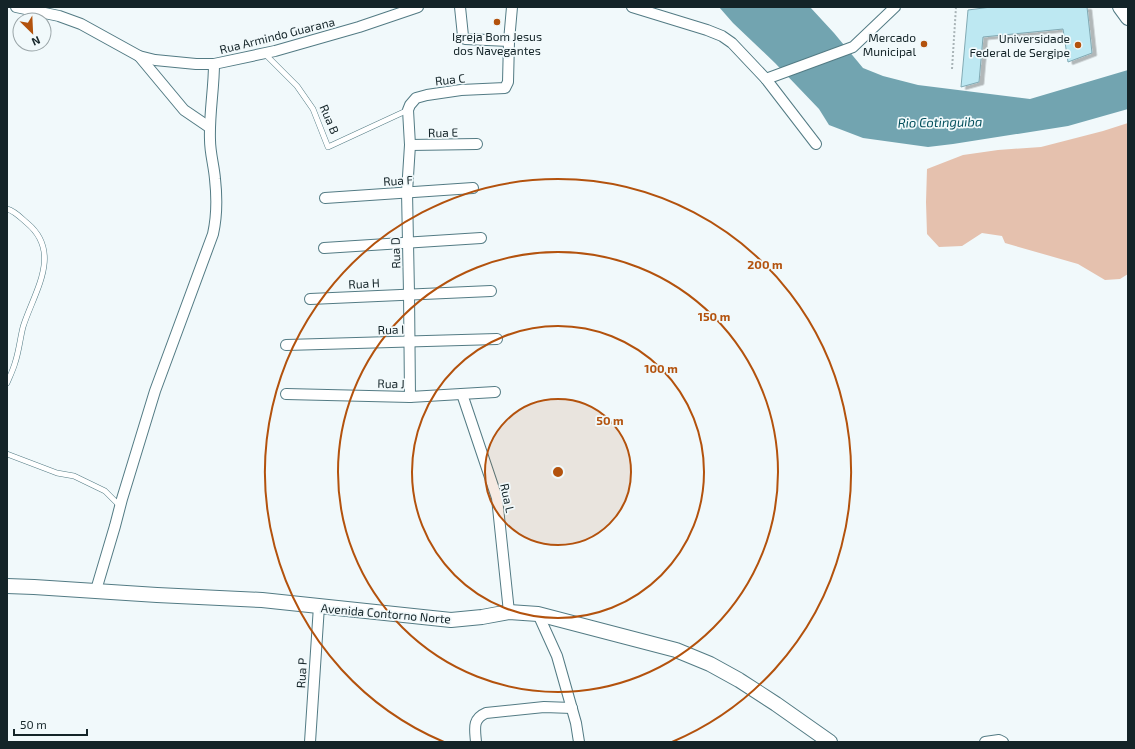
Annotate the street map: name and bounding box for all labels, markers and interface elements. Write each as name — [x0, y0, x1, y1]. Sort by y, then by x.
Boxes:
north arrow — [12, 12, 52, 52]
street label: Rua Armindo Guarana — [218, 14, 336, 56]
marker: Igreja Bom Jesus dos Navegantes — [492, 17, 502, 27]
place label: Igreja Bom Jesus dos Navegantes — [452, 29, 542, 57]
place label: Mercado Municipal — [863, 30, 916, 58]
place label: Universidade Federal de Sergipe — [970, 31, 1070, 59]
text: N — [30, 34, 43, 49]
marker: Mercado Municipal — [919, 39, 929, 49]
marker: Universidade Federal de Sergipe — [1073, 40, 1083, 50]
street label: Rua C — [434, 70, 466, 88]
street label: Rua B — [318, 102, 342, 136]
water label: Rio Cotinguiba — [898, 113, 982, 131]
street label: Rua E — [428, 125, 459, 139]
street label: Rua F — [383, 172, 414, 188]
street label: Rua D — [387, 237, 403, 269]
text: 200 m — [747, 257, 783, 271]
street label: Rua H — [348, 275, 380, 291]
text: 150 m — [698, 309, 730, 323]
street label: Rua I — [377, 322, 405, 336]
text: 100 m — [644, 361, 678, 375]
street label: Rua J — [377, 376, 405, 390]
text: 50 m — [596, 413, 624, 427]
centre of rings — [551, 465, 565, 479]
street label: Rua L — [498, 482, 518, 514]
street label: Avenida Contorno Norte — [320, 600, 452, 626]
street label: Rua P — [293, 657, 309, 689]
scale bar — [14, 711, 87, 737]
text: 50 m — [20, 717, 47, 731]

